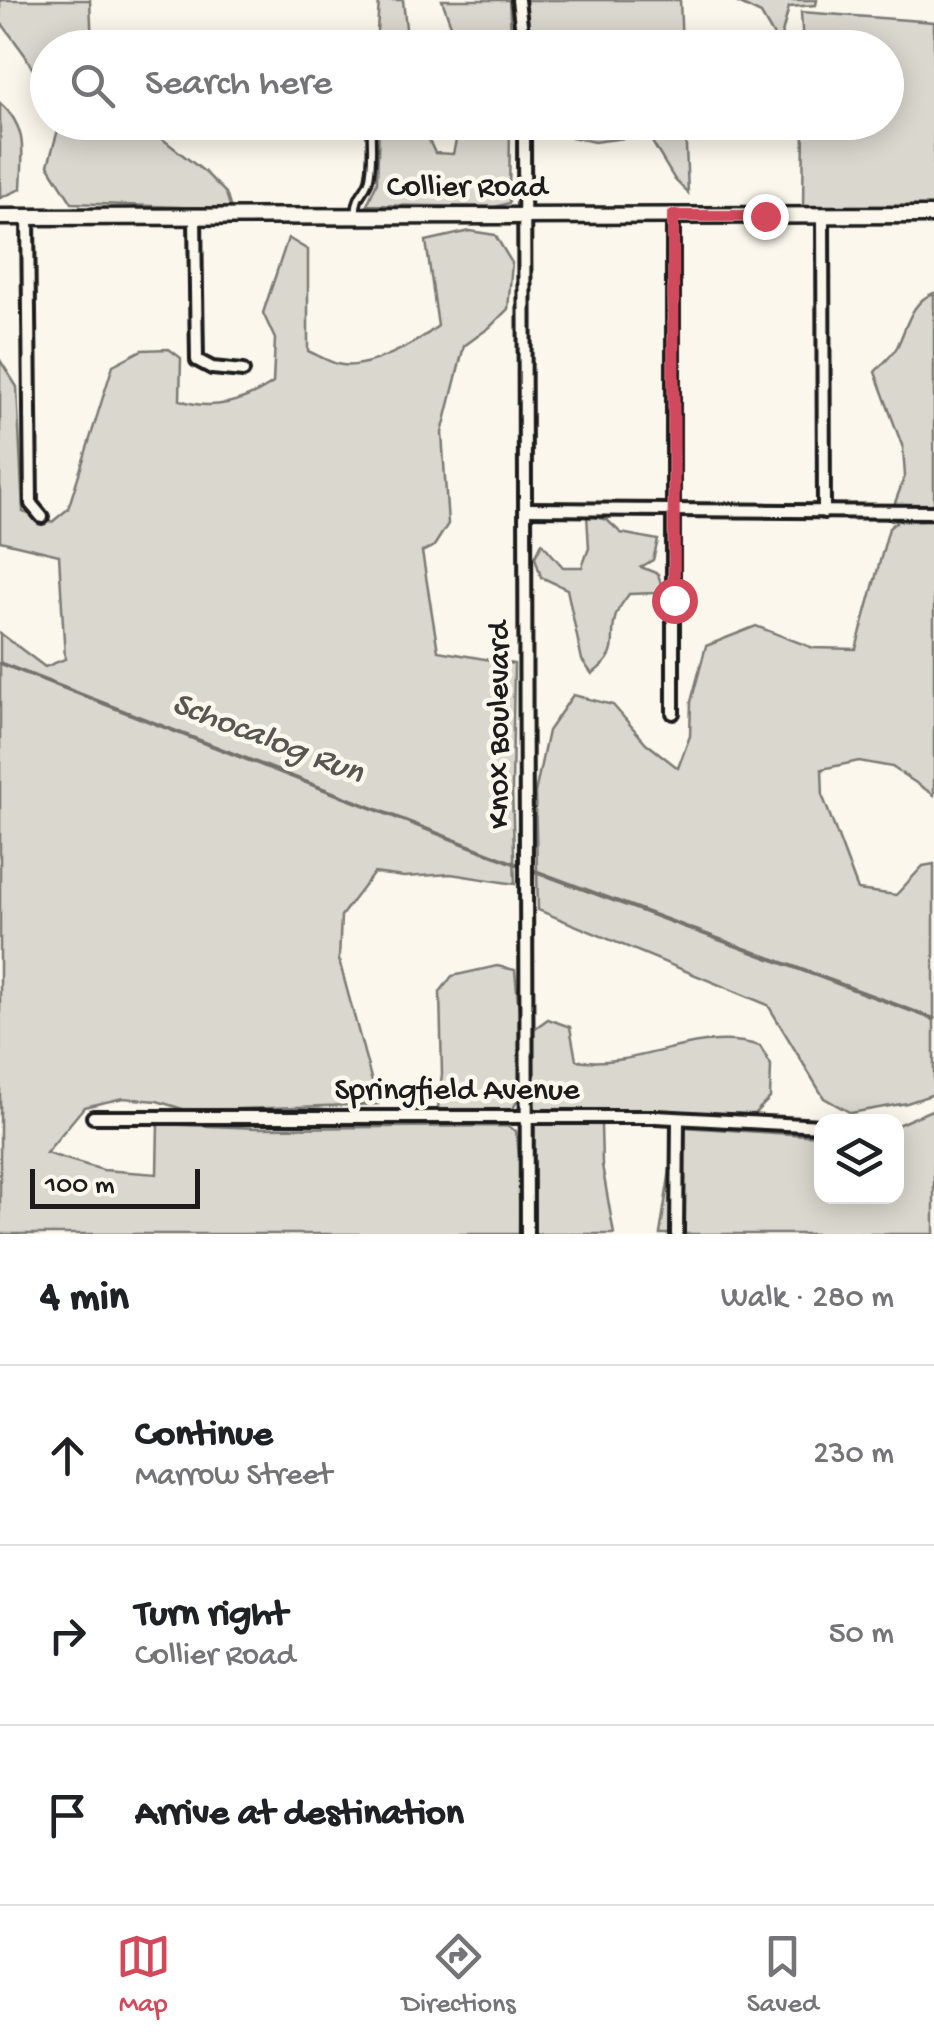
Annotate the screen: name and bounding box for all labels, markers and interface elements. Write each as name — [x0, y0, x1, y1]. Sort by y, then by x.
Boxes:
search box — [30, 30, 904, 140]
icon: search — [65, 58, 120, 113]
text: Search here — [145, 63, 332, 107]
street label: Collier Road — [387, 170, 549, 208]
route end — [743, 194, 789, 240]
route start — [652, 578, 698, 624]
street label: Knox Boulevard — [482, 619, 520, 829]
water label: Schocalog Run — [165, 685, 369, 795]
street label: Springfield Avenue — [334, 1073, 580, 1111]
map controls — [814, 1114, 904, 1204]
button: layers — [814, 1114, 904, 1204]
scale bar — [30, 1164, 200, 1208]
text: 100 m — [45, 1170, 115, 1203]
text: 4 min — [40, 1275, 129, 1324]
text: Walk · 280 m — [721, 1280, 894, 1318]
text: Continue — [135, 1414, 273, 1458]
icon: ahead — [40, 1428, 95, 1483]
text: 230 m — [813, 1436, 894, 1474]
text: Marrow Street — [135, 1458, 332, 1496]
text: Turn right — [135, 1594, 287, 1638]
icon: right — [40, 1608, 95, 1663]
text: 50 m — [829, 1616, 894, 1654]
text: Collier Road — [135, 1638, 295, 1676]
icon: arrive — [40, 1788, 95, 1843]
text: Arrive at destination — [135, 1793, 464, 1837]
tab: Map — [116, 1929, 171, 2022]
tab: Directions — [402, 1929, 516, 2022]
tab: Saved — [747, 1929, 818, 2022]

